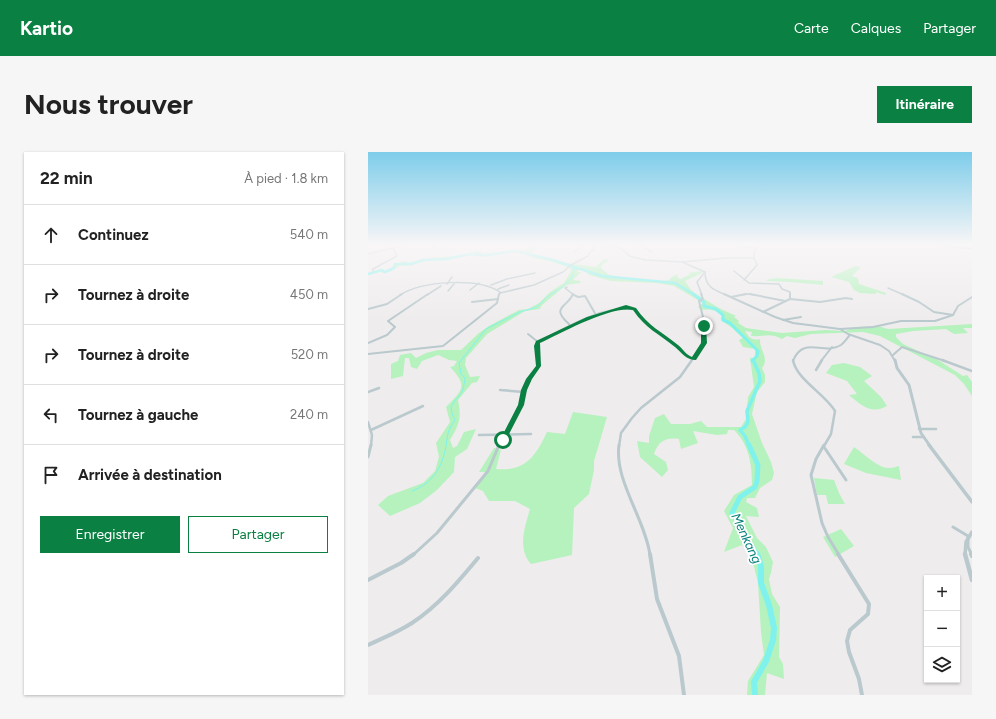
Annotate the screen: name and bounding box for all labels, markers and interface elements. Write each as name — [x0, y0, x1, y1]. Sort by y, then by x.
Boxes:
text: Kartio — [20, 17, 73, 40]
text: Carte — [794, 20, 829, 37]
text: Calques — [851, 20, 901, 37]
text: Partager — [923, 20, 976, 37]
button: Itinéraire — [877, 86, 972, 123]
text: Nous trouver — [24, 87, 193, 121]
text: 22 min — [40, 168, 93, 188]
text: À pied · 1.8 km — [244, 171, 328, 186]
icon: ahead — [40, 224, 62, 246]
text: Continuez — [78, 226, 149, 244]
text: 540 m — [290, 227, 328, 242]
icon: right — [40, 284, 62, 306]
text: Tournez à droite — [78, 286, 189, 304]
text: 450 m — [290, 287, 328, 302]
route end — [695, 317, 713, 335]
icon: right — [40, 344, 62, 366]
text: Tournez à droite — [78, 346, 189, 364]
text: 520 m — [291, 347, 328, 362]
icon: left — [40, 404, 62, 426]
text: Tournez à gauche — [78, 406, 198, 424]
text: 240 m — [290, 407, 328, 422]
route start — [494, 431, 512, 449]
icon: arrive — [40, 464, 62, 486]
text: Arrivée à destination — [78, 466, 222, 484]
water label: Menkang — [728, 511, 765, 566]
button: Enregistrer — [40, 516, 180, 553]
button: Partager — [188, 516, 328, 553]
map controls — [924, 575, 960, 683]
button: + — [924, 575, 960, 611]
button: − — [924, 611, 960, 647]
button: layers — [924, 647, 960, 683]

